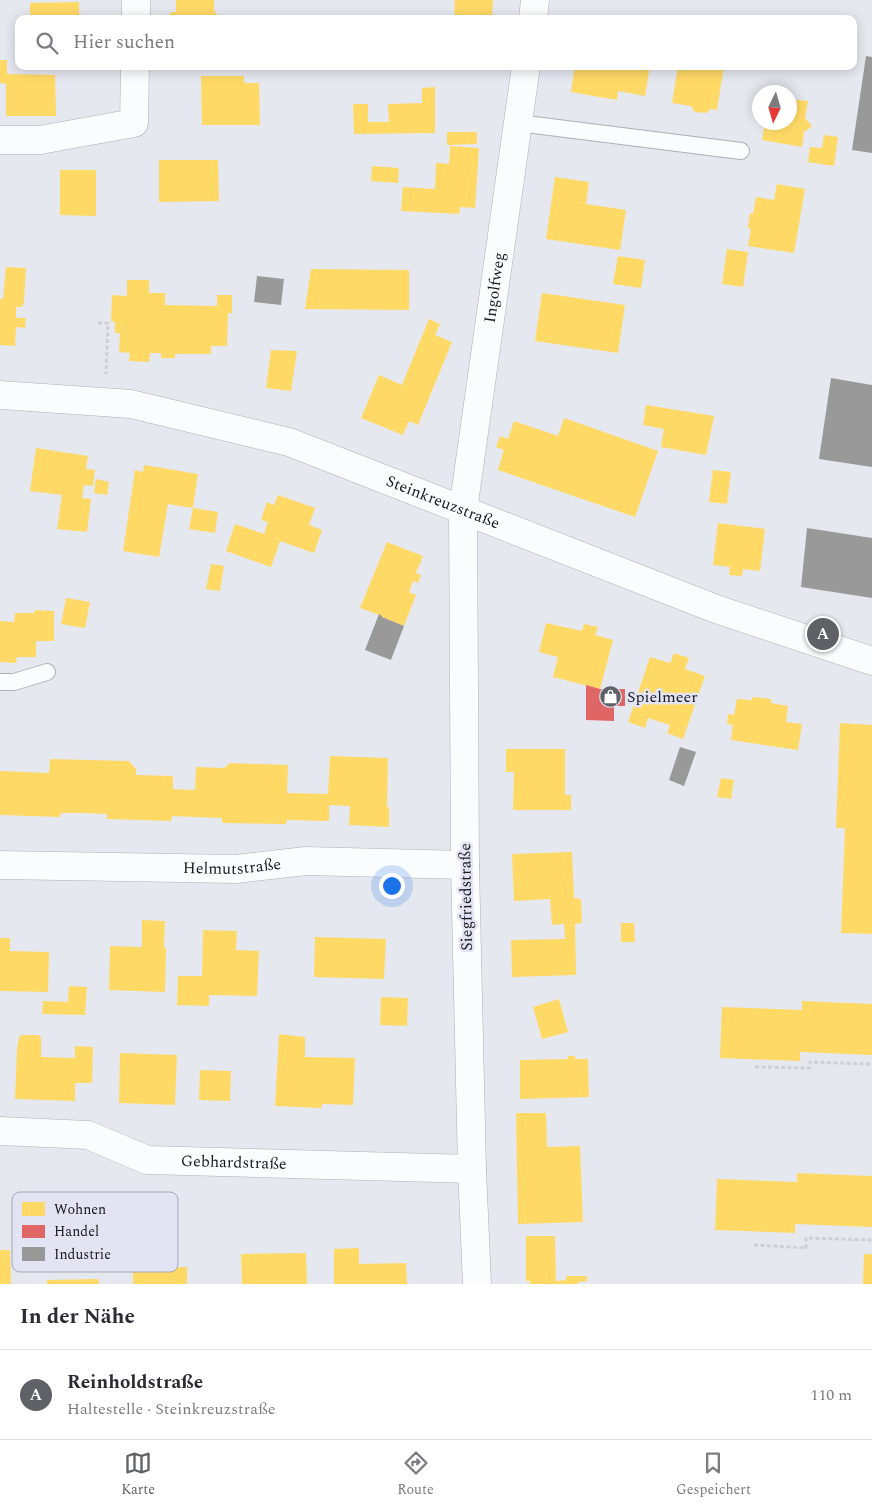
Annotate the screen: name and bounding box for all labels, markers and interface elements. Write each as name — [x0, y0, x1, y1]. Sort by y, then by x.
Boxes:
search box — [15, 15, 857, 70]
text: Hier suchen — [73, 28, 175, 57]
icon: search — [33, 29, 61, 57]
north arrow — [752, 85, 797, 130]
street label: Ingolfweg — [478, 250, 511, 324]
street label: Steinkreuzstraße — [382, 469, 503, 535]
pin: A — [807, 615, 839, 653]
shop icon: Spielmeer — [599, 685, 623, 709]
place label: Spielmeer — [627, 685, 698, 709]
street label: Siegfriedstraße — [453, 843, 479, 951]
street label: Helmutstraße — [183, 852, 282, 881]
your location — [379, 873, 405, 899]
street label: Gebhardstraße — [181, 1149, 287, 1176]
legend — [12, 1192, 178, 1272]
text: Wohnen — [54, 1199, 106, 1220]
text: Handel — [54, 1221, 99, 1242]
text: Industrie — [54, 1244, 111, 1265]
text: In der Nähe — [20, 1301, 135, 1333]
text: Reinholdstraße — [67, 1368, 203, 1397]
text: A — [30, 1383, 42, 1407]
text: 110 m — [810, 1383, 852, 1407]
text: Haltestelle · Steinkreuzstraße — [67, 1397, 276, 1421]
tab: Karte — [121, 1449, 155, 1500]
tab: Route — [397, 1449, 434, 1500]
tab: Gespeichert — [676, 1449, 751, 1500]

